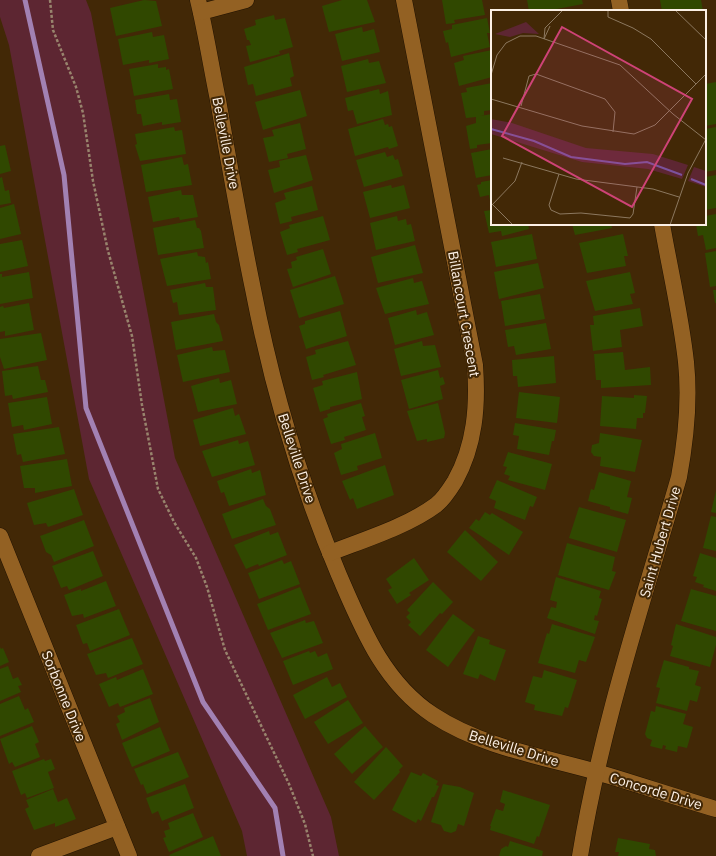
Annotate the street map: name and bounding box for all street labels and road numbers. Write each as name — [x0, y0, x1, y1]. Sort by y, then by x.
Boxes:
street label: Belleville Drive — [208, 95, 244, 191]
street label: Billancourt Crescent — [444, 250, 484, 378]
street label: Belleville Drive — [274, 411, 320, 505]
street label: Saint Hubert Drive — [636, 484, 685, 600]
street label: Sorbonne Drive — [38, 648, 91, 744]
street label: Belleville Drive — [467, 726, 562, 770]
street label: Concorde Drive — [607, 768, 705, 814]

